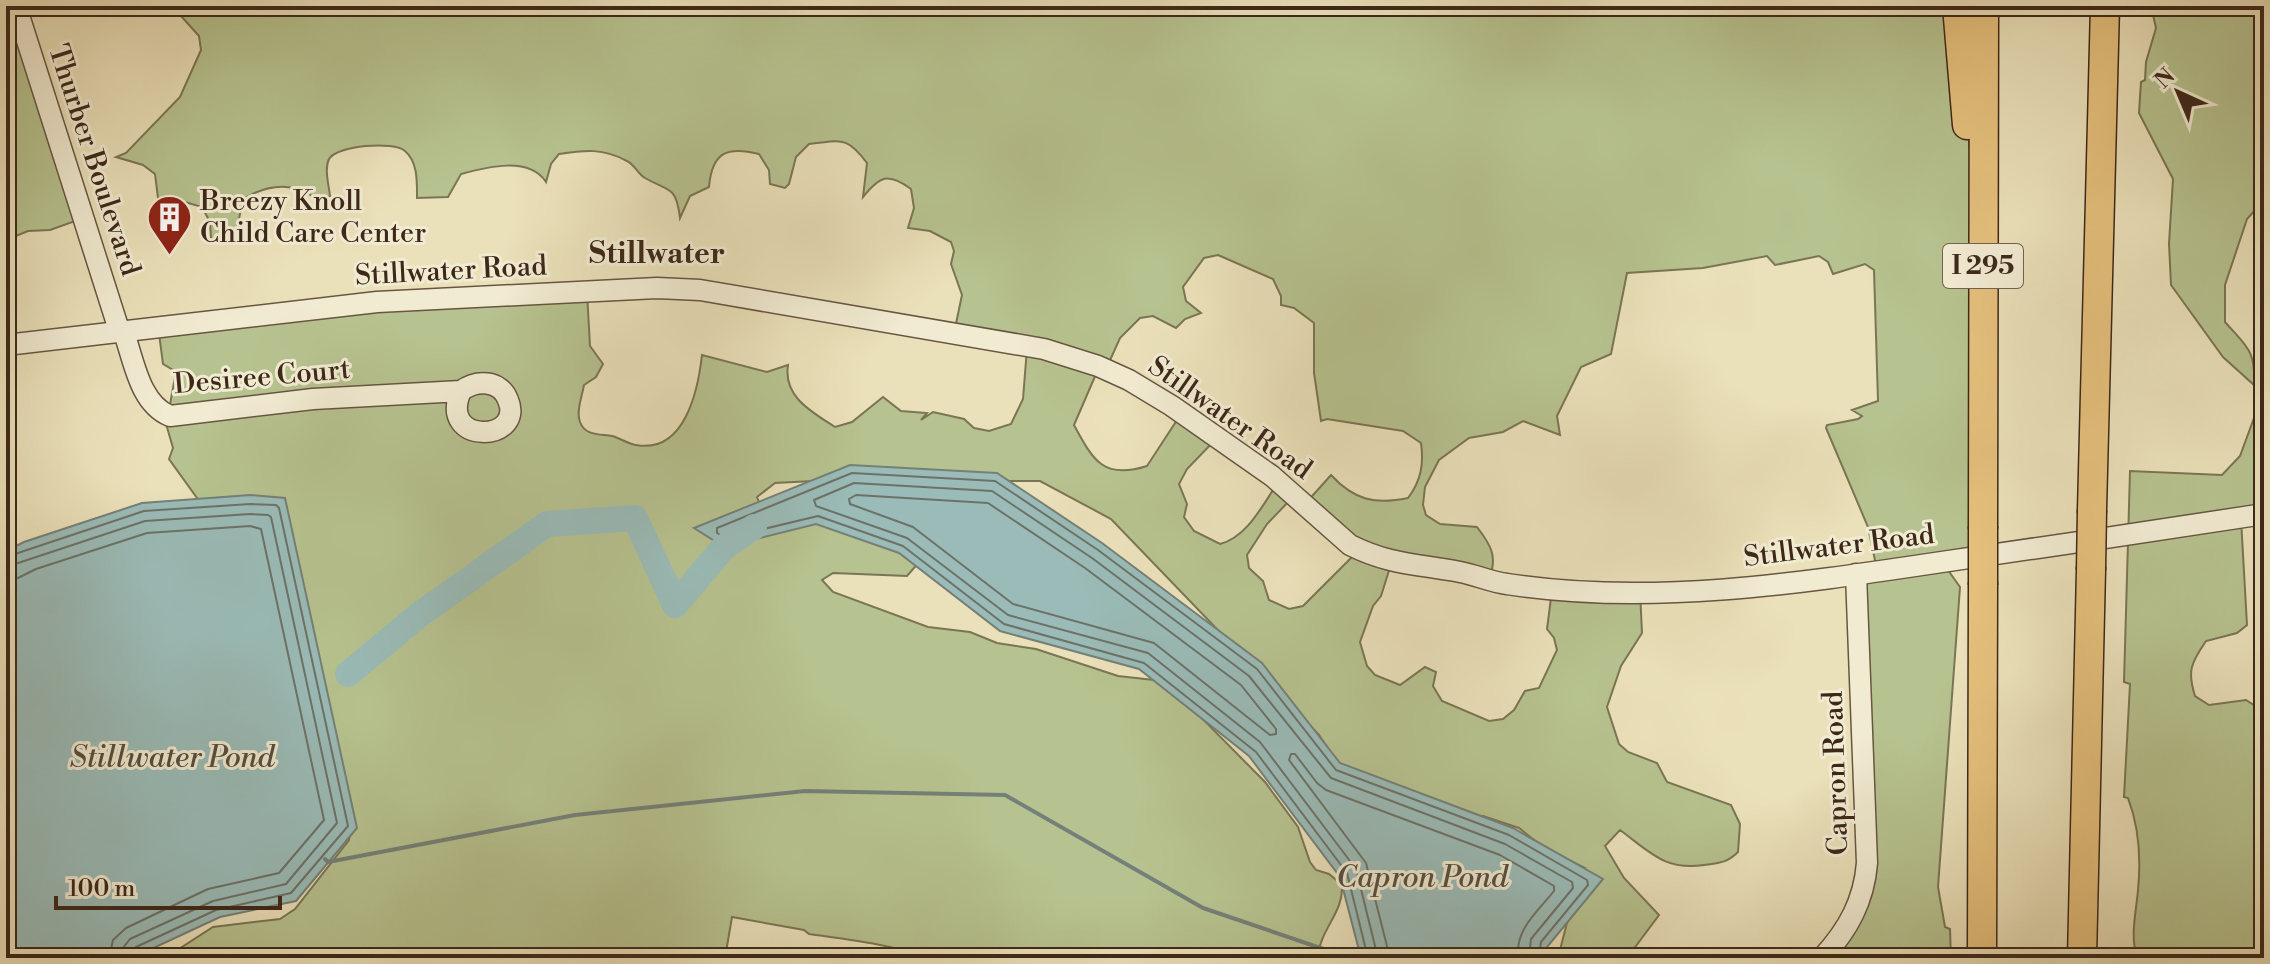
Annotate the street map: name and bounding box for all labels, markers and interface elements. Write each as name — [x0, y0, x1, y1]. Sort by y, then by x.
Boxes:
street label: Thurber Boulevard — [40, 40, 148, 280]
north arrow — [2138, 52, 2218, 132]
text: N — [2150, 63, 2181, 94]
place label: Breezy Knoll Child Care Center — [199, 184, 426, 251]
building icon: Breezy Knoll Child Care Center — [145, 193, 193, 256]
district label: Stillwater — [589, 235, 725, 273]
road number: I 295 — [1943, 244, 2023, 288]
street label: Stillwater Road — [354, 248, 548, 294]
street label: Stillwater Road — [1141, 349, 1319, 487]
street label: Desiree Court — [172, 352, 352, 402]
street label: Stillwater Road — [1742, 517, 1937, 575]
street label: Capron Road — [1816, 690, 1856, 856]
water label: Stillwater Pond — [70, 739, 276, 777]
water label: Capron Pond — [1336, 859, 1509, 897]
scale bar — [56, 860, 280, 910]
text: 100 m — [68, 874, 135, 904]

